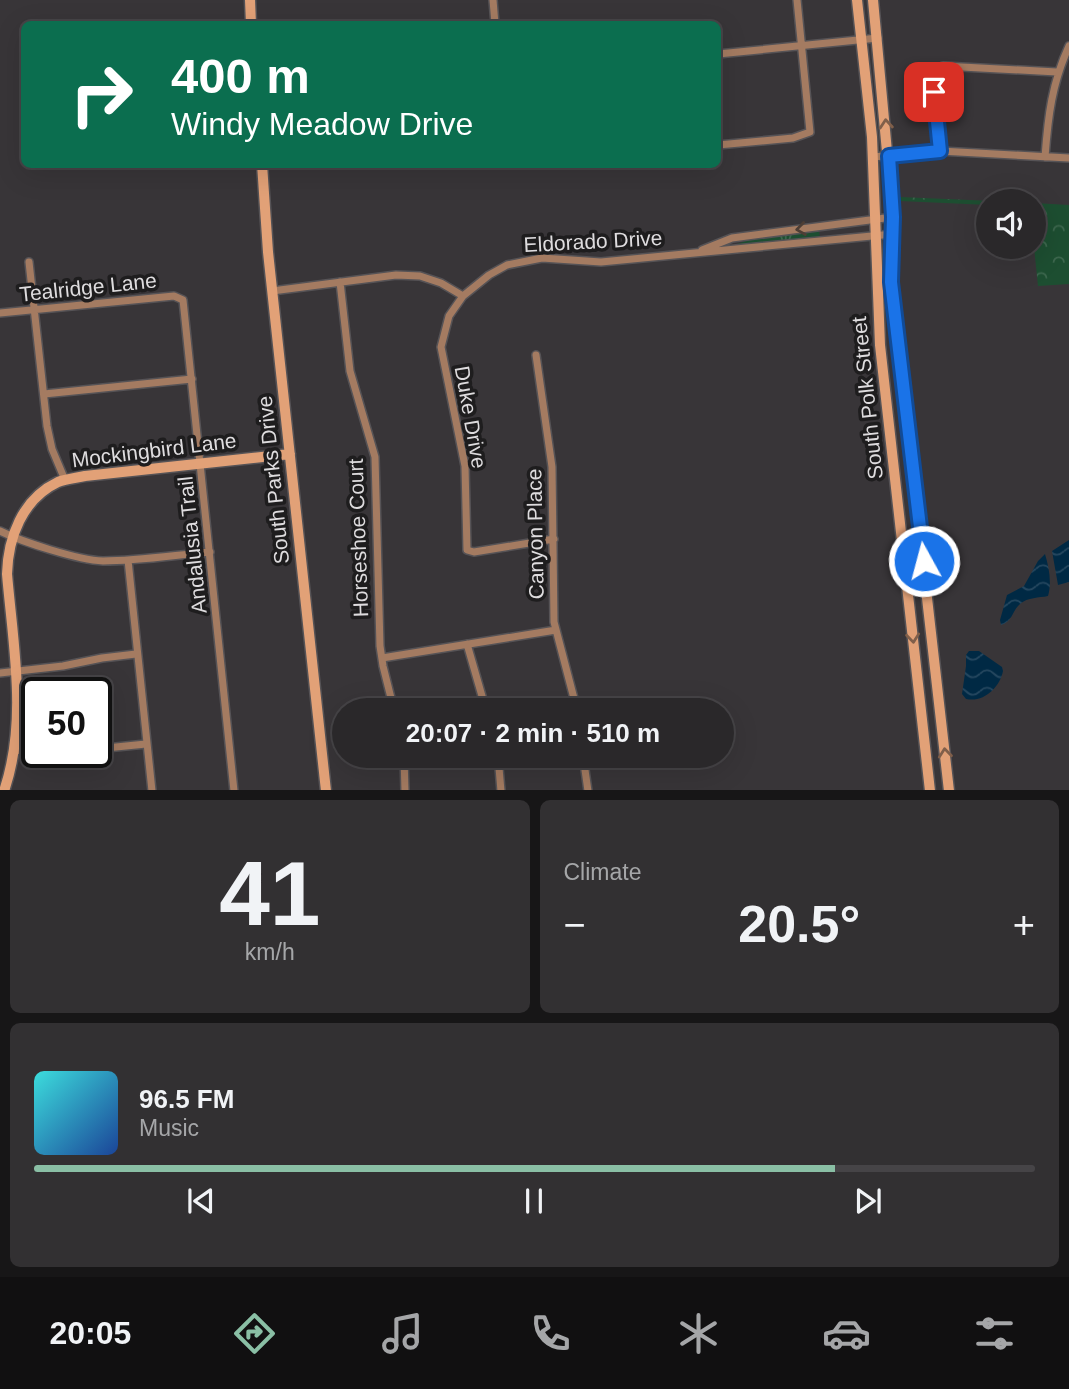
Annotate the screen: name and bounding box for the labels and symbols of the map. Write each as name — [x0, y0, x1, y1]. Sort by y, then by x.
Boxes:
pin — [904, 62, 964, 122]
one-way arrow — [879, 119, 894, 130]
one-way arrow — [795, 221, 807, 236]
street label: Eldorado Drive — [523, 226, 663, 256]
street label: Tealridge Lane — [18, 268, 158, 306]
street label: South Polk Street — [847, 315, 887, 480]
street label: Duke Drive — [451, 364, 491, 470]
street label: South Parks Drive — [253, 395, 293, 565]
street label: Mockingbird Lane — [70, 428, 238, 472]
street label: Horseshoe Court — [344, 458, 372, 618]
street label: Canyon Place — [522, 468, 548, 600]
street label: Andalusia Trail — [173, 475, 211, 615]
position arrow — [887, 524, 961, 598]
one-way arrow — [905, 632, 920, 643]
speed limit sign: 50 — [21, 677, 112, 768]
one-way arrow — [937, 747, 952, 759]

